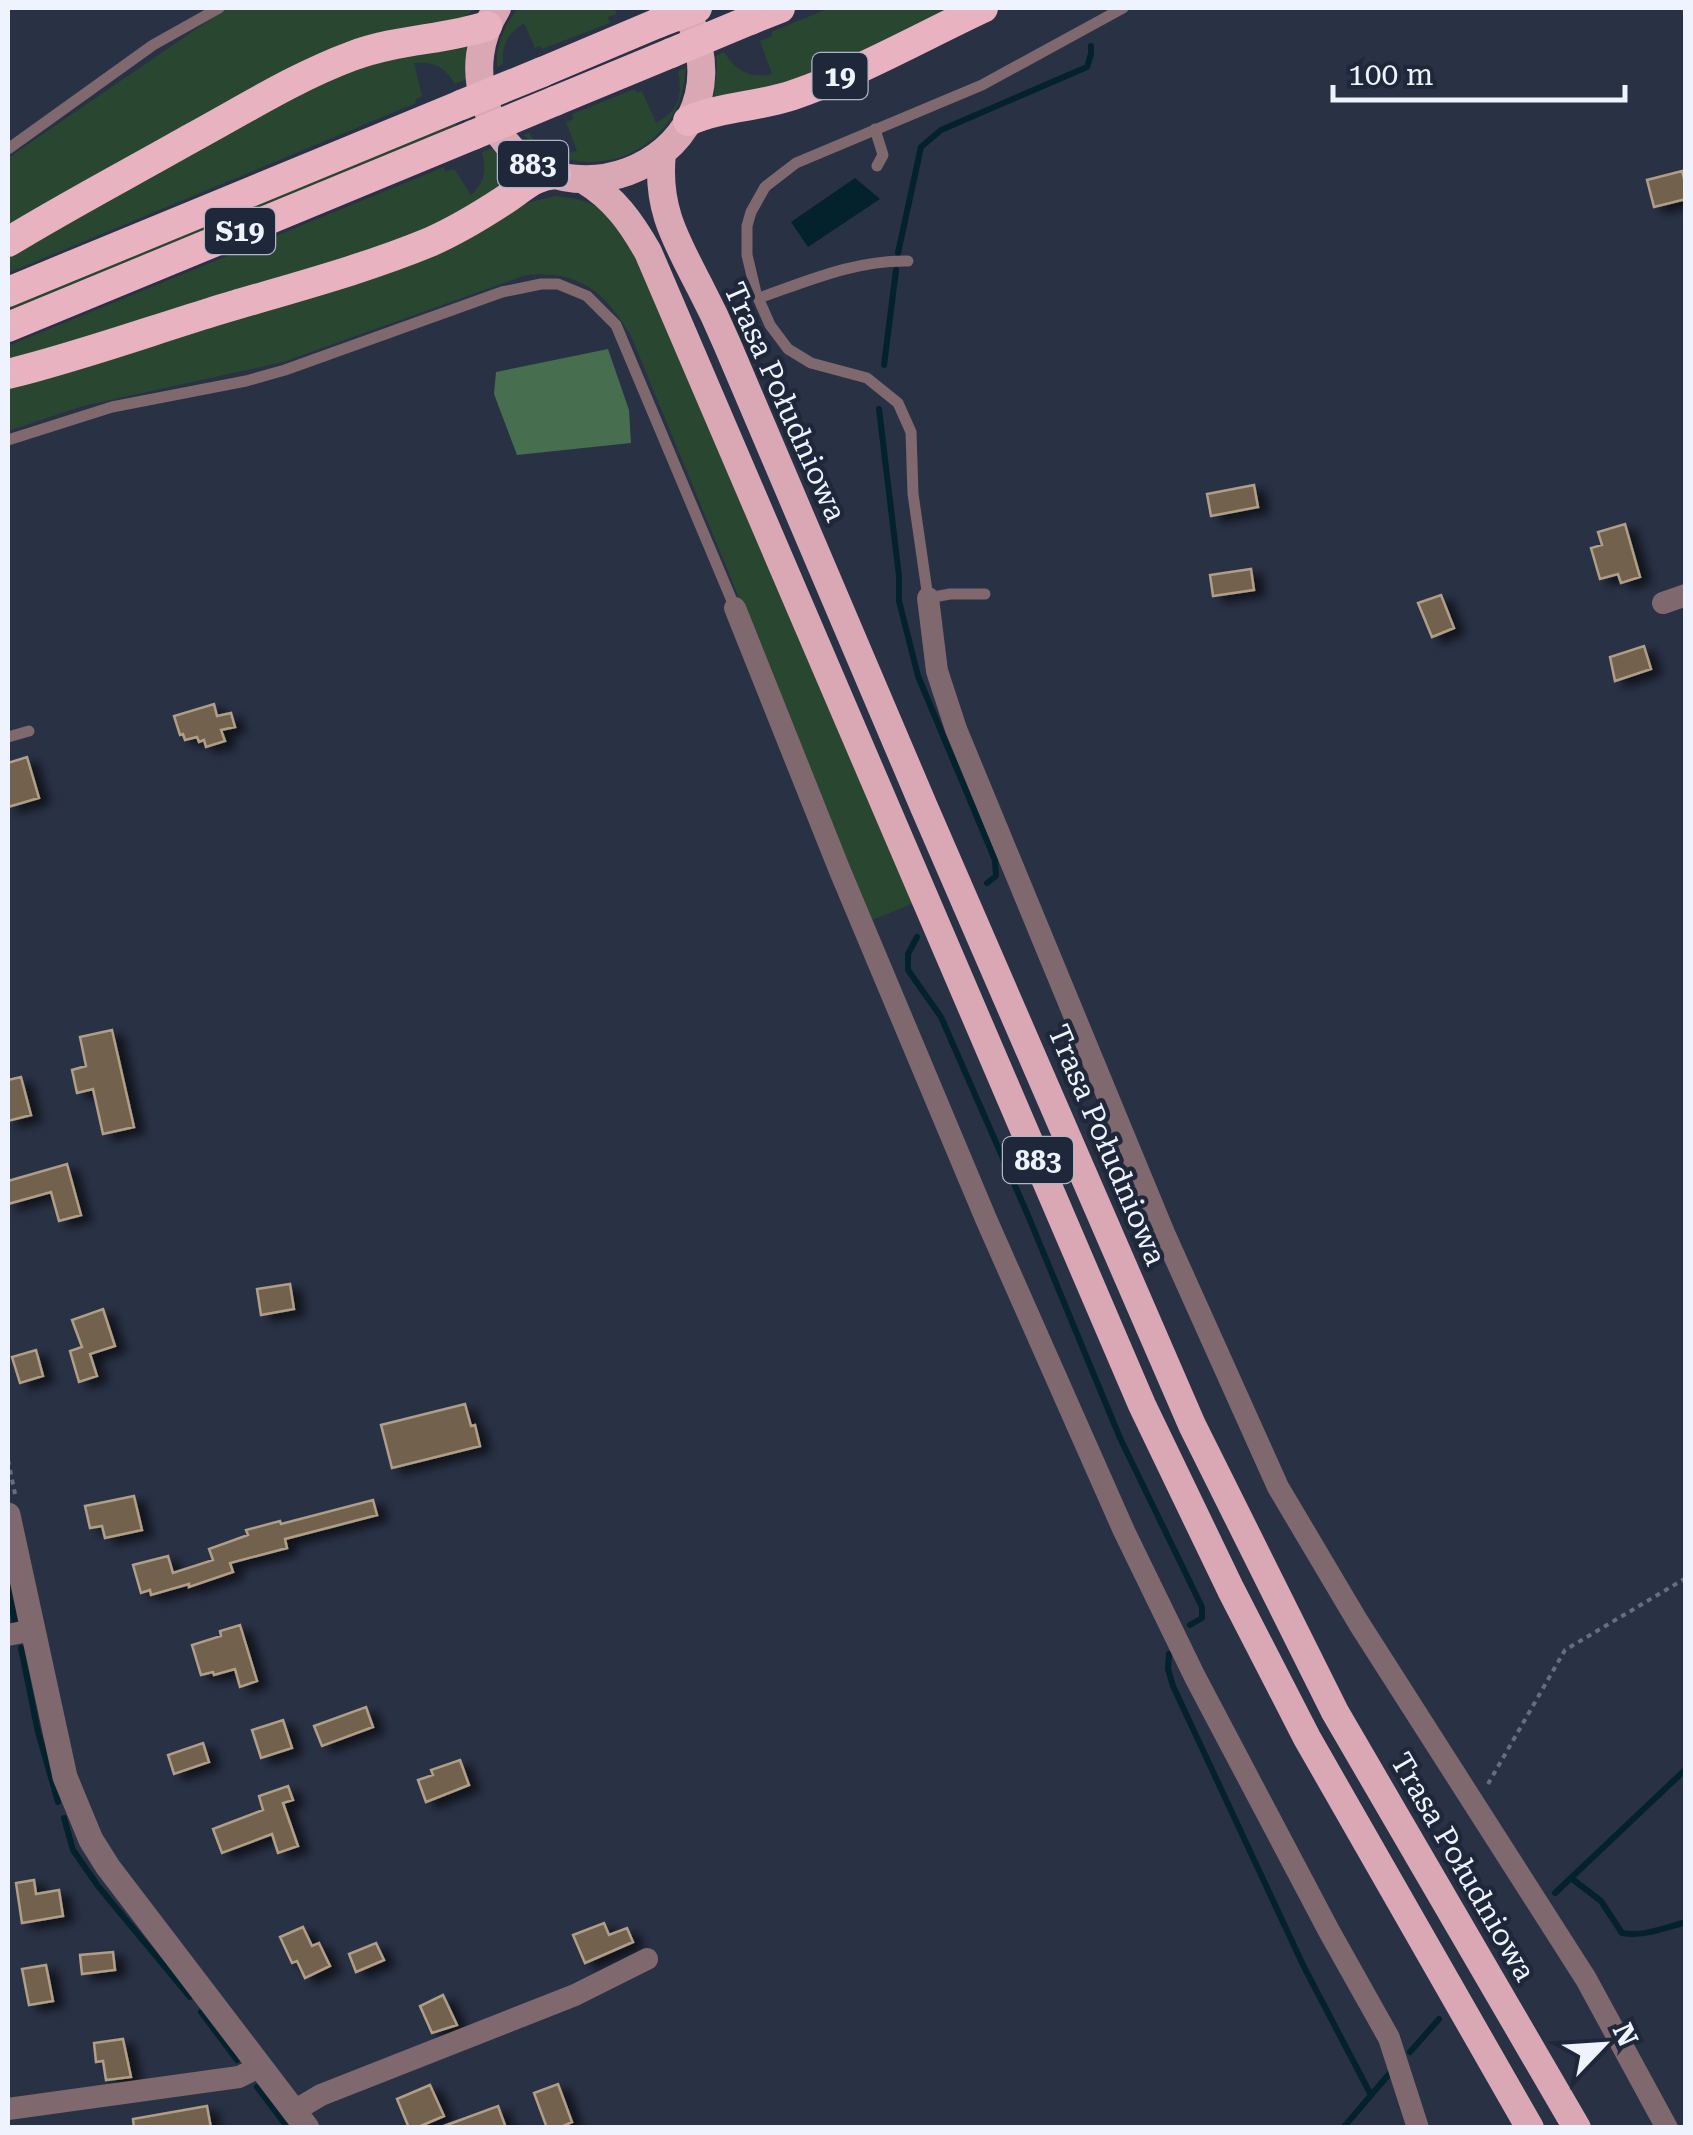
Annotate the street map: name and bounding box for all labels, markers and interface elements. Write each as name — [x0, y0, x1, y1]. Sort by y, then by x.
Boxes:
scale bar — [1333, 40, 1626, 102]
road number: 19 — [812, 53, 868, 99]
text: 100 m — [1348, 57, 1433, 92]
road number: 883 — [498, 141, 568, 187]
road number: S19 — [205, 208, 275, 254]
street label: Trasa Południowa — [717, 277, 854, 527]
street label: Trasa Południowa — [1041, 1019, 1174, 1270]
road number: 883 — [1003, 1137, 1073, 1183]
street label: Trasa Południowa — [1384, 1746, 1543, 1987]
north arrow — [1553, 1995, 1653, 2095]
text: N — [1606, 2018, 1645, 2051]

